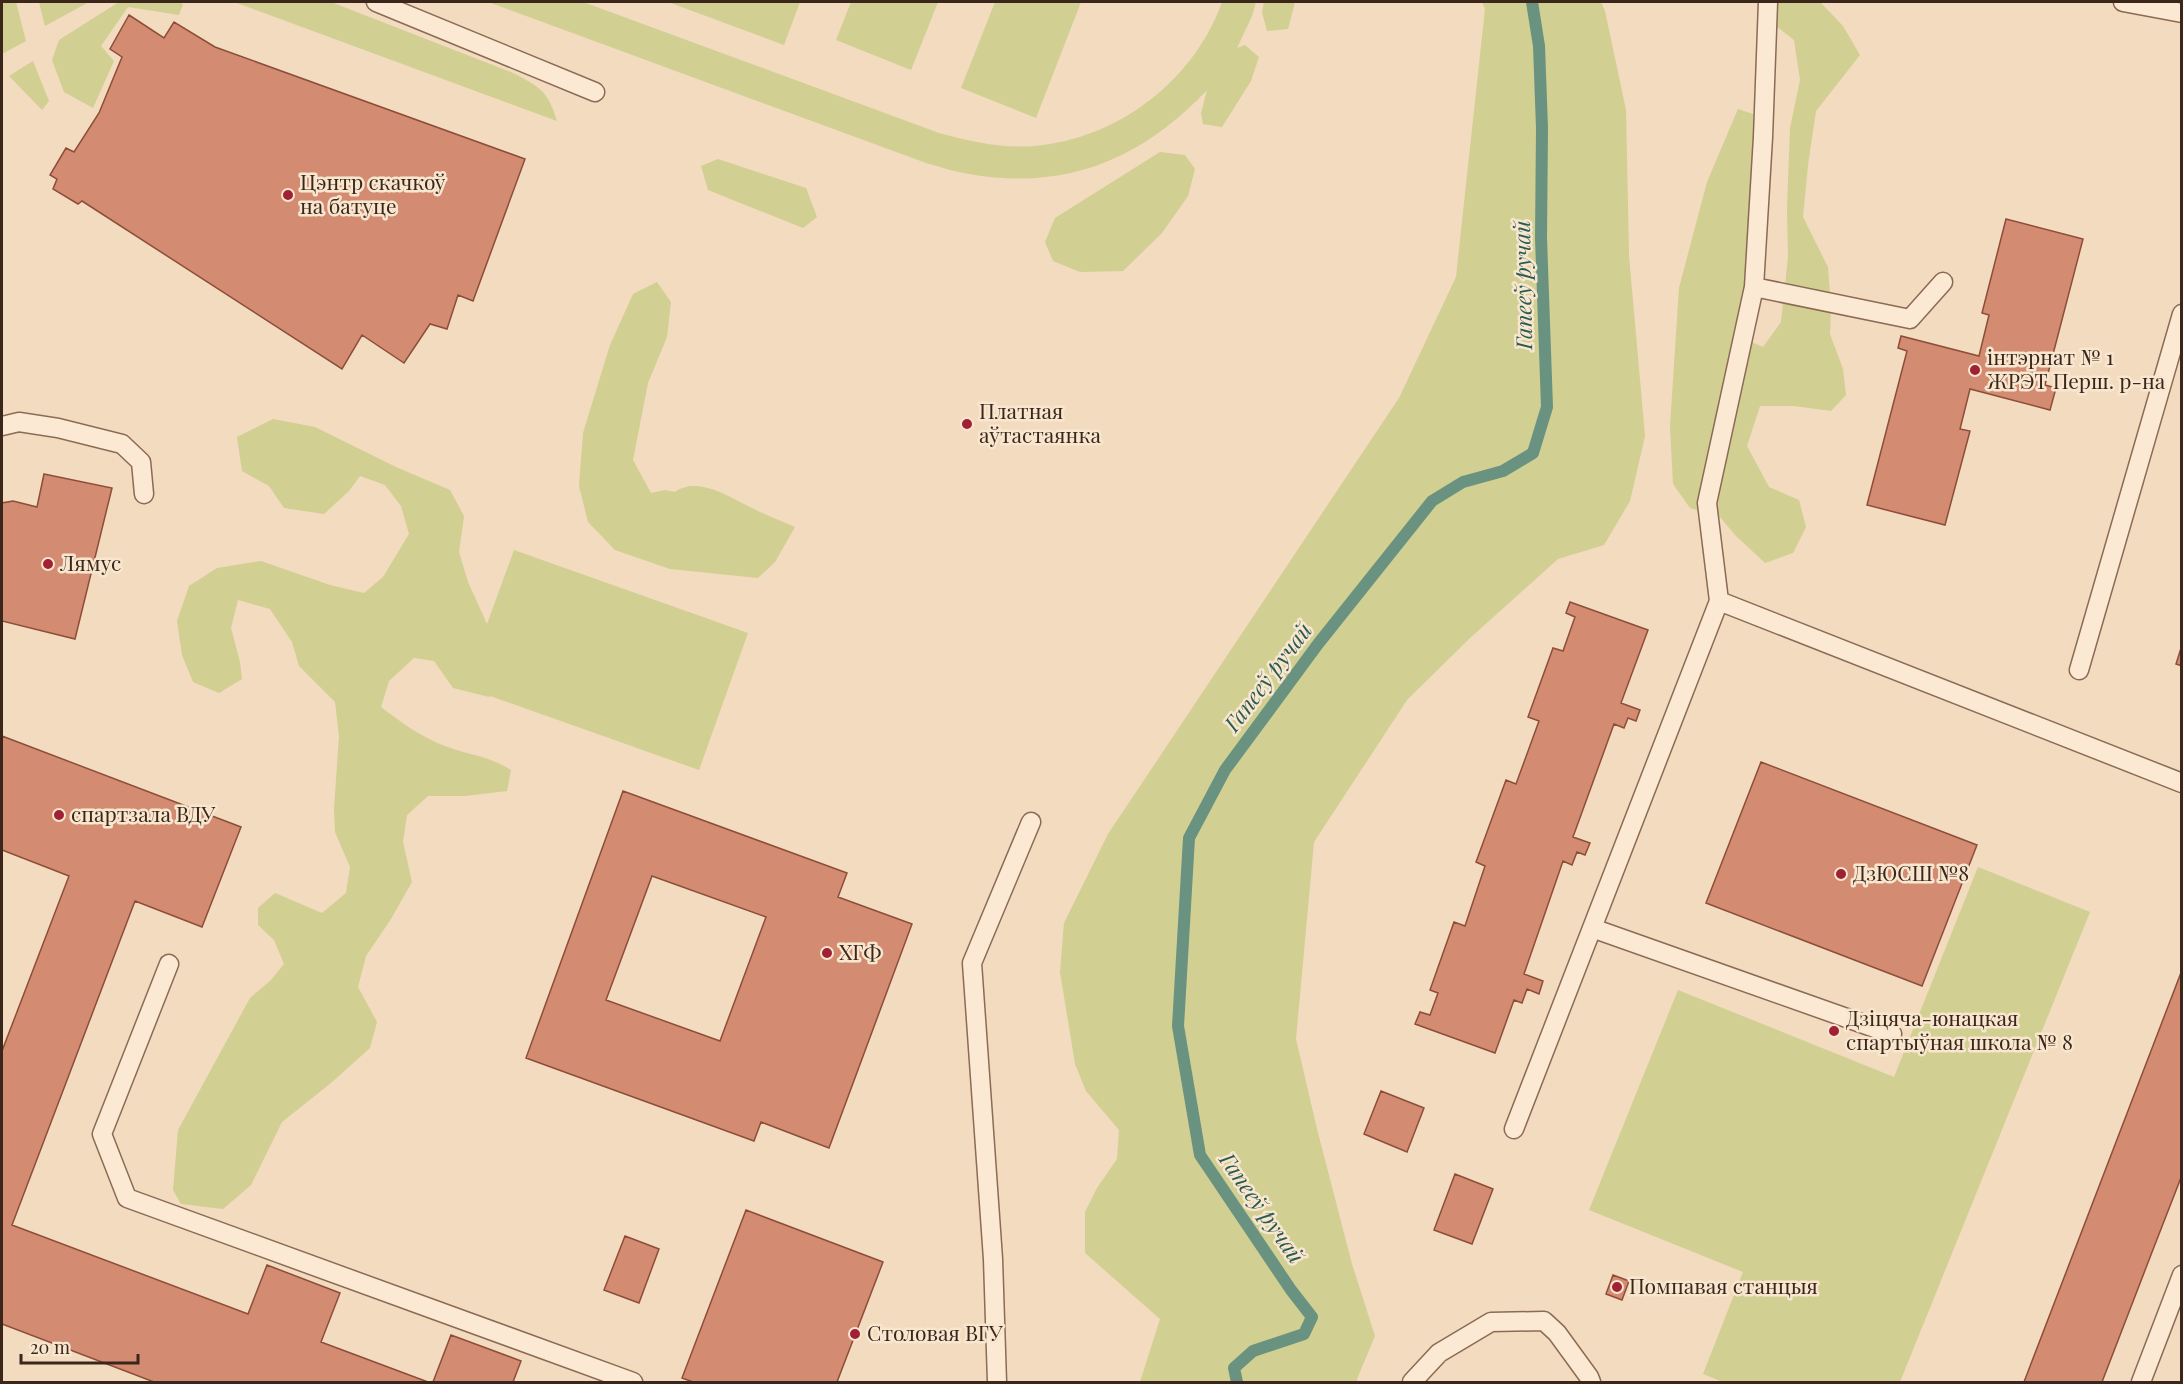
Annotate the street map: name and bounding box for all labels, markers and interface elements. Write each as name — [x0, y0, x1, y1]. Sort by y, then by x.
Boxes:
place label: Цэнтр скачкоў на батуце — [300, 167, 446, 219]
marker: Цэнтр скачкоў на батуце — [281, 188, 295, 202]
water label: Гапееў ручай — [1506, 220, 1538, 351]
place label: інтэрнат № 1 ЖРЭТ Перш. р-на — [1987, 342, 2166, 394]
marker: інтэрнат № 1 ЖРЭТ Перш. р-на — [1968, 363, 1982, 377]
place label: Платная аўтастаянка — [979, 396, 1101, 448]
marker: Платная аўтастаянка — [960, 417, 974, 431]
place label: Лямус — [59, 548, 121, 576]
marker: Лямус — [41, 557, 55, 571]
water label: Гапееў ручай — [1216, 615, 1318, 738]
place label: спартзала ВДУ — [71, 799, 216, 827]
marker: спартзала ВДУ — [52, 808, 66, 822]
place label: ДзЮСШ №8 — [1853, 858, 1969, 886]
marker: ДзЮСШ №8 — [1834, 867, 1848, 881]
place label: ХГФ — [839, 937, 881, 965]
marker: ХГФ — [820, 946, 834, 960]
place label: Дзіцяча-юнацкая спартыўная школа № 8 — [1846, 1003, 2073, 1055]
marker: Дзіцяча-юнацкая спартыўная школа № 8 — [1827, 1024, 1841, 1038]
water label: Гапееў ручай — [1213, 1145, 1312, 1269]
place label: Помпавая станцыя — [1629, 1271, 1818, 1299]
marker: Помпавая станцыя — [1610, 1280, 1624, 1294]
place label: Столовая ВГУ — [867, 1318, 1003, 1346]
scale bar — [21, 1327, 138, 1365]
marker: Столовая ВГУ — [848, 1327, 862, 1341]
text: 20 m — [30, 1335, 70, 1359]

